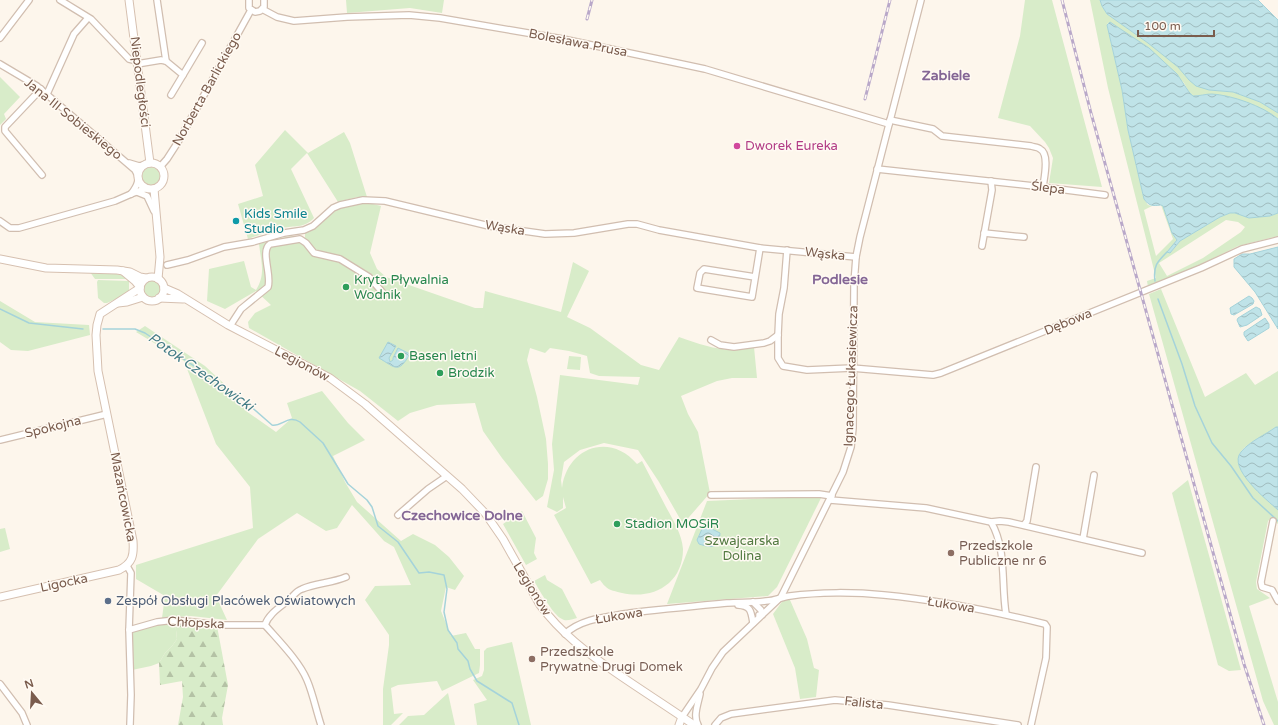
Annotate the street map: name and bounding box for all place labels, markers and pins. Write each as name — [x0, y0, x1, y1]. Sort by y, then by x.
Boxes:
place label: Dworek Eureka — [745, 138, 838, 154]
marker: Dworek Eureka — [732, 141, 742, 151]
place label: Kids Smile Studio — [244, 206, 307, 237]
marker: Kids Smile Studio — [231, 216, 241, 226]
place label: Kryta Pływalnia Wodnik — [354, 272, 449, 303]
marker: Kryta Pływalnia Wodnik — [341, 282, 351, 292]
place label: Basen letni — [409, 348, 477, 364]
marker: Basen letni — [396, 351, 406, 361]
place label: Brodzik — [448, 365, 495, 381]
marker: Brodzik — [435, 368, 445, 378]
place label: Stadion MOSiR — [625, 516, 719, 532]
marker: Stadion MOSiR — [612, 519, 622, 529]
place label: Przedszkole Publiczne nr 6 — [959, 538, 1047, 569]
marker: Przedszkole Publiczne nr 6 — [946, 548, 956, 558]
place label: Zespół Obsługi Placówek Oświatowych — [116, 593, 356, 609]
marker: Zespół Obsługi Placówek Oświatowych — [103, 596, 113, 606]
place label: Przedszkole Prywatne Drugi Domek — [540, 644, 683, 675]
marker: Przedszkole Prywatne Drugi Domek — [527, 654, 537, 664]

